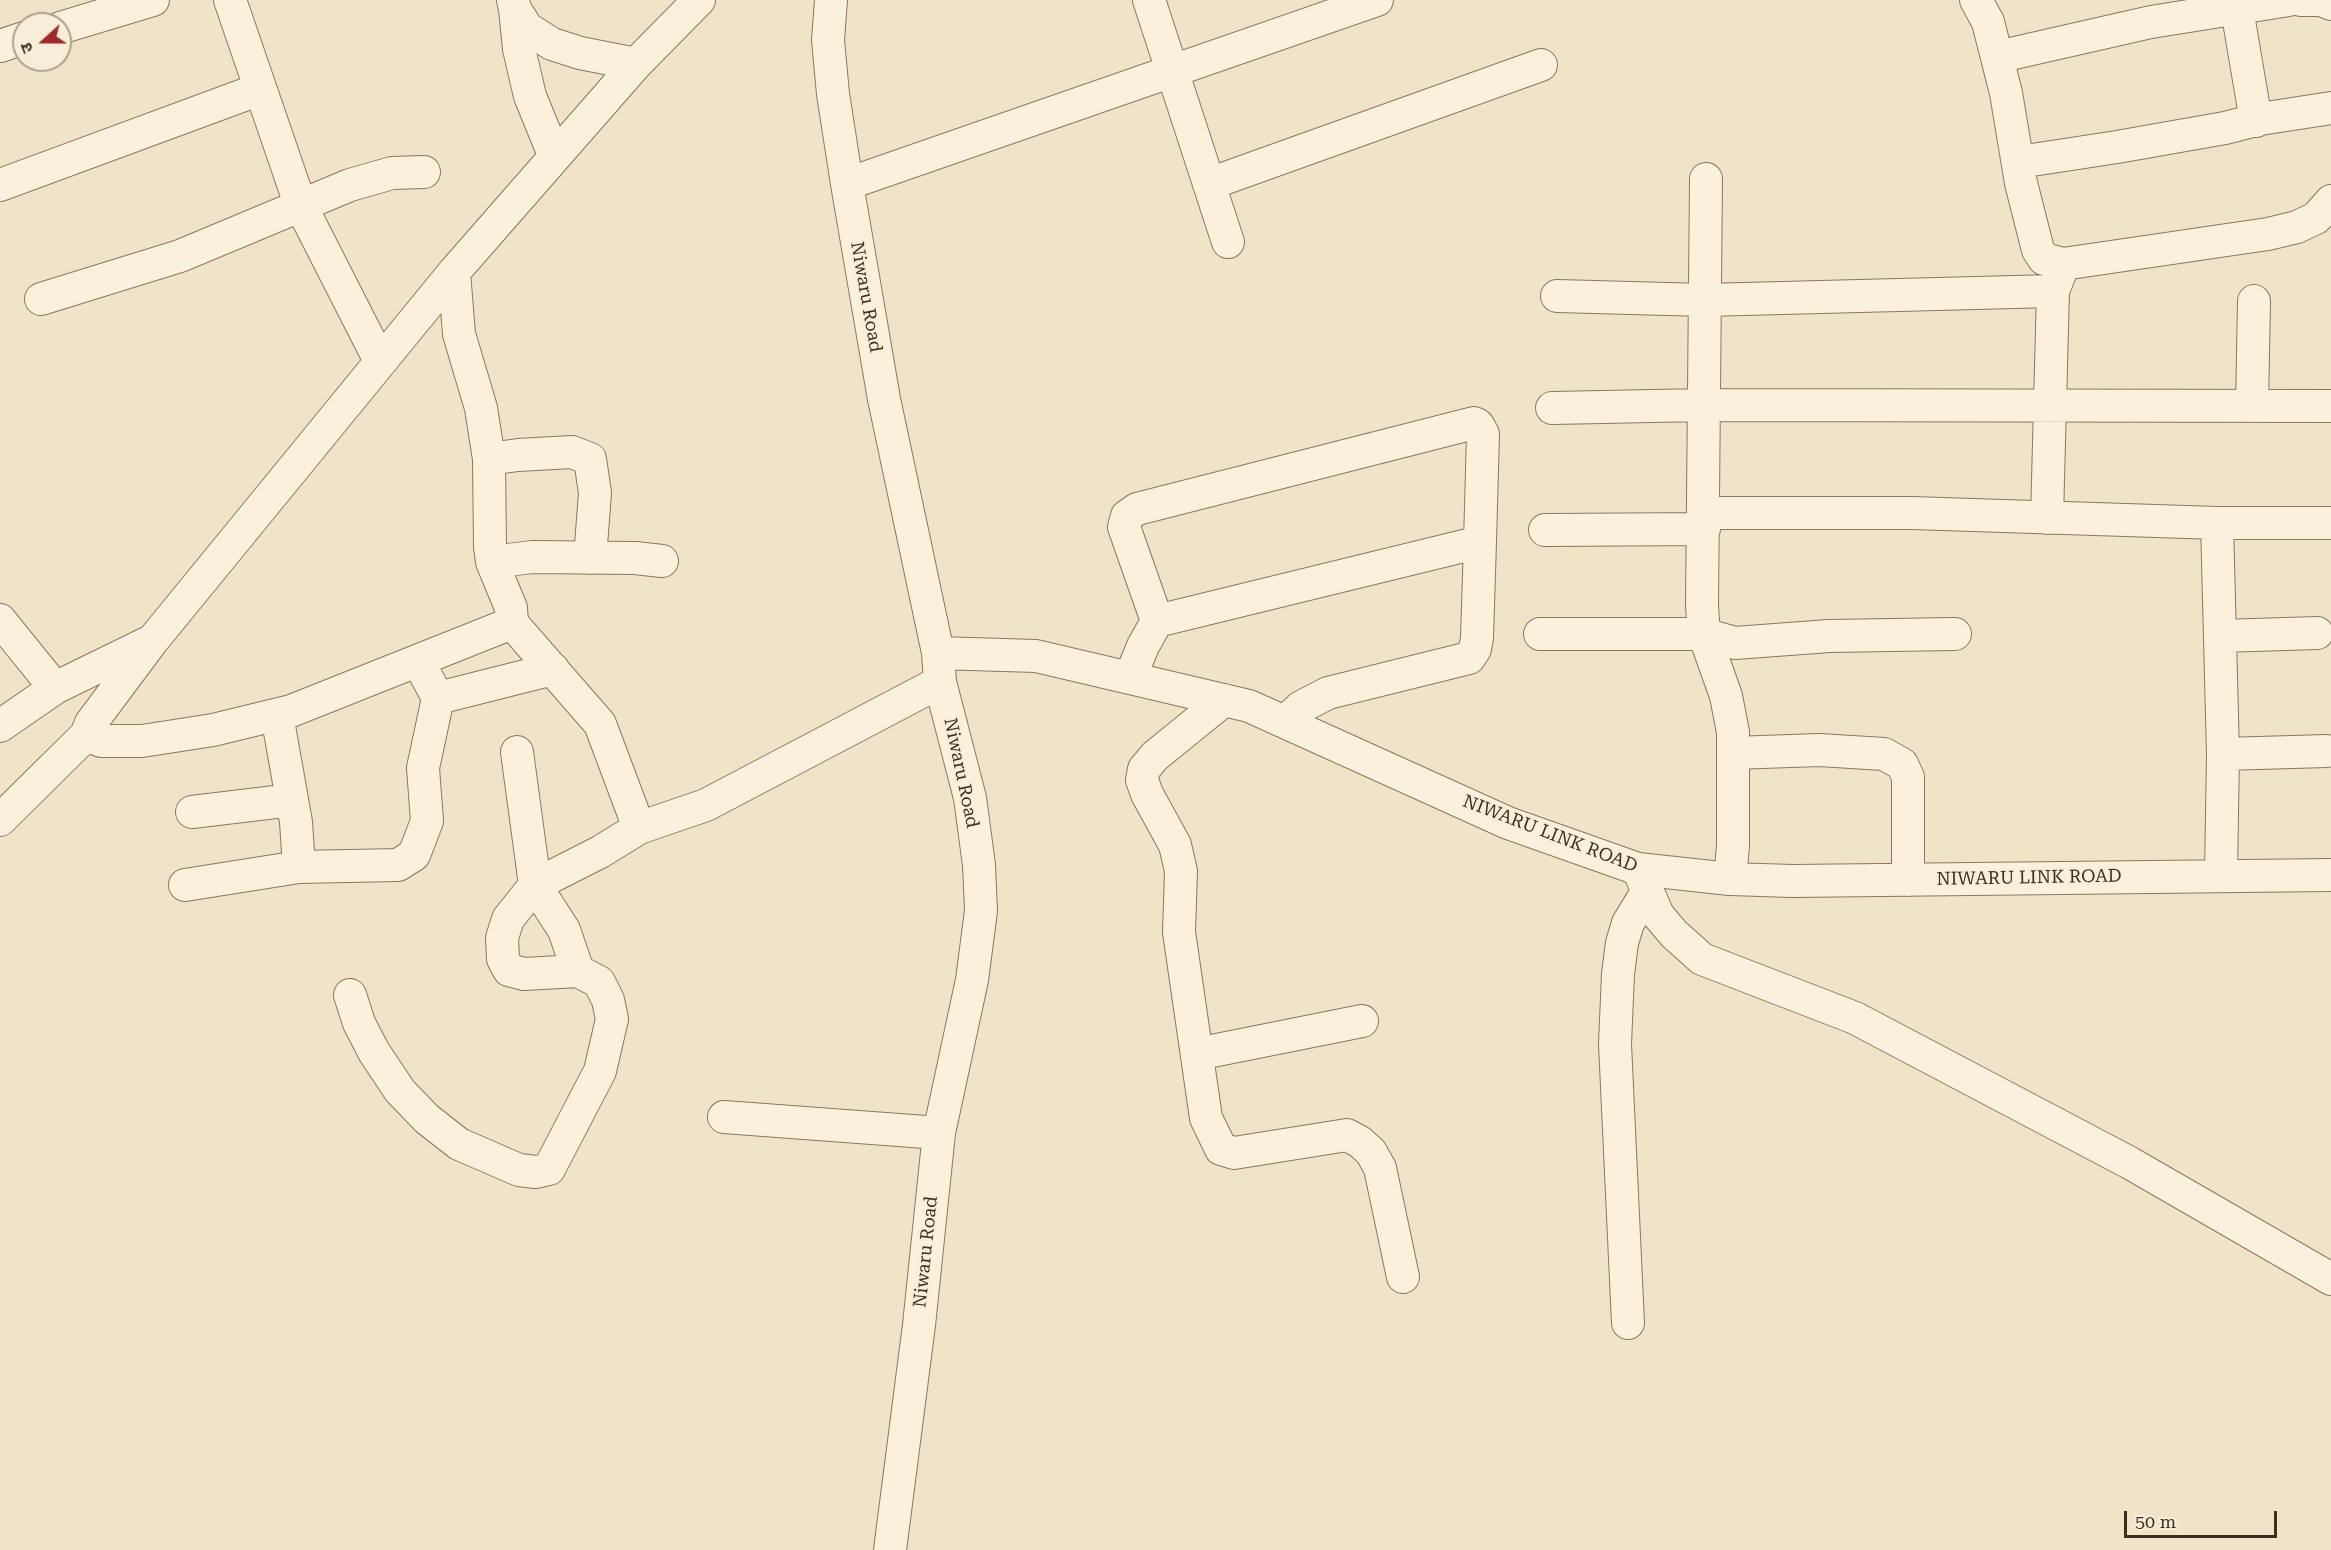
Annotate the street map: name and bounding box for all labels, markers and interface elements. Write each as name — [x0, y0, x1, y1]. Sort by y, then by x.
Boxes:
north arrow — [12, 12, 72, 72]
text: उ — [16, 40, 37, 56]
street label: Niwaru Road — [846, 240, 886, 354]
street label: Niwaru Road — [939, 716, 983, 830]
street label: NIWARU LINK ROAD — [1460, 791, 1640, 877]
street label: NIWARU LINK ROAD — [1936, 866, 2122, 890]
street label: Niwaru Road — [909, 1195, 943, 1309]
scale bar — [2127, 1499, 2280, 1537]
text: 50 m — [2135, 1511, 2176, 1532]

